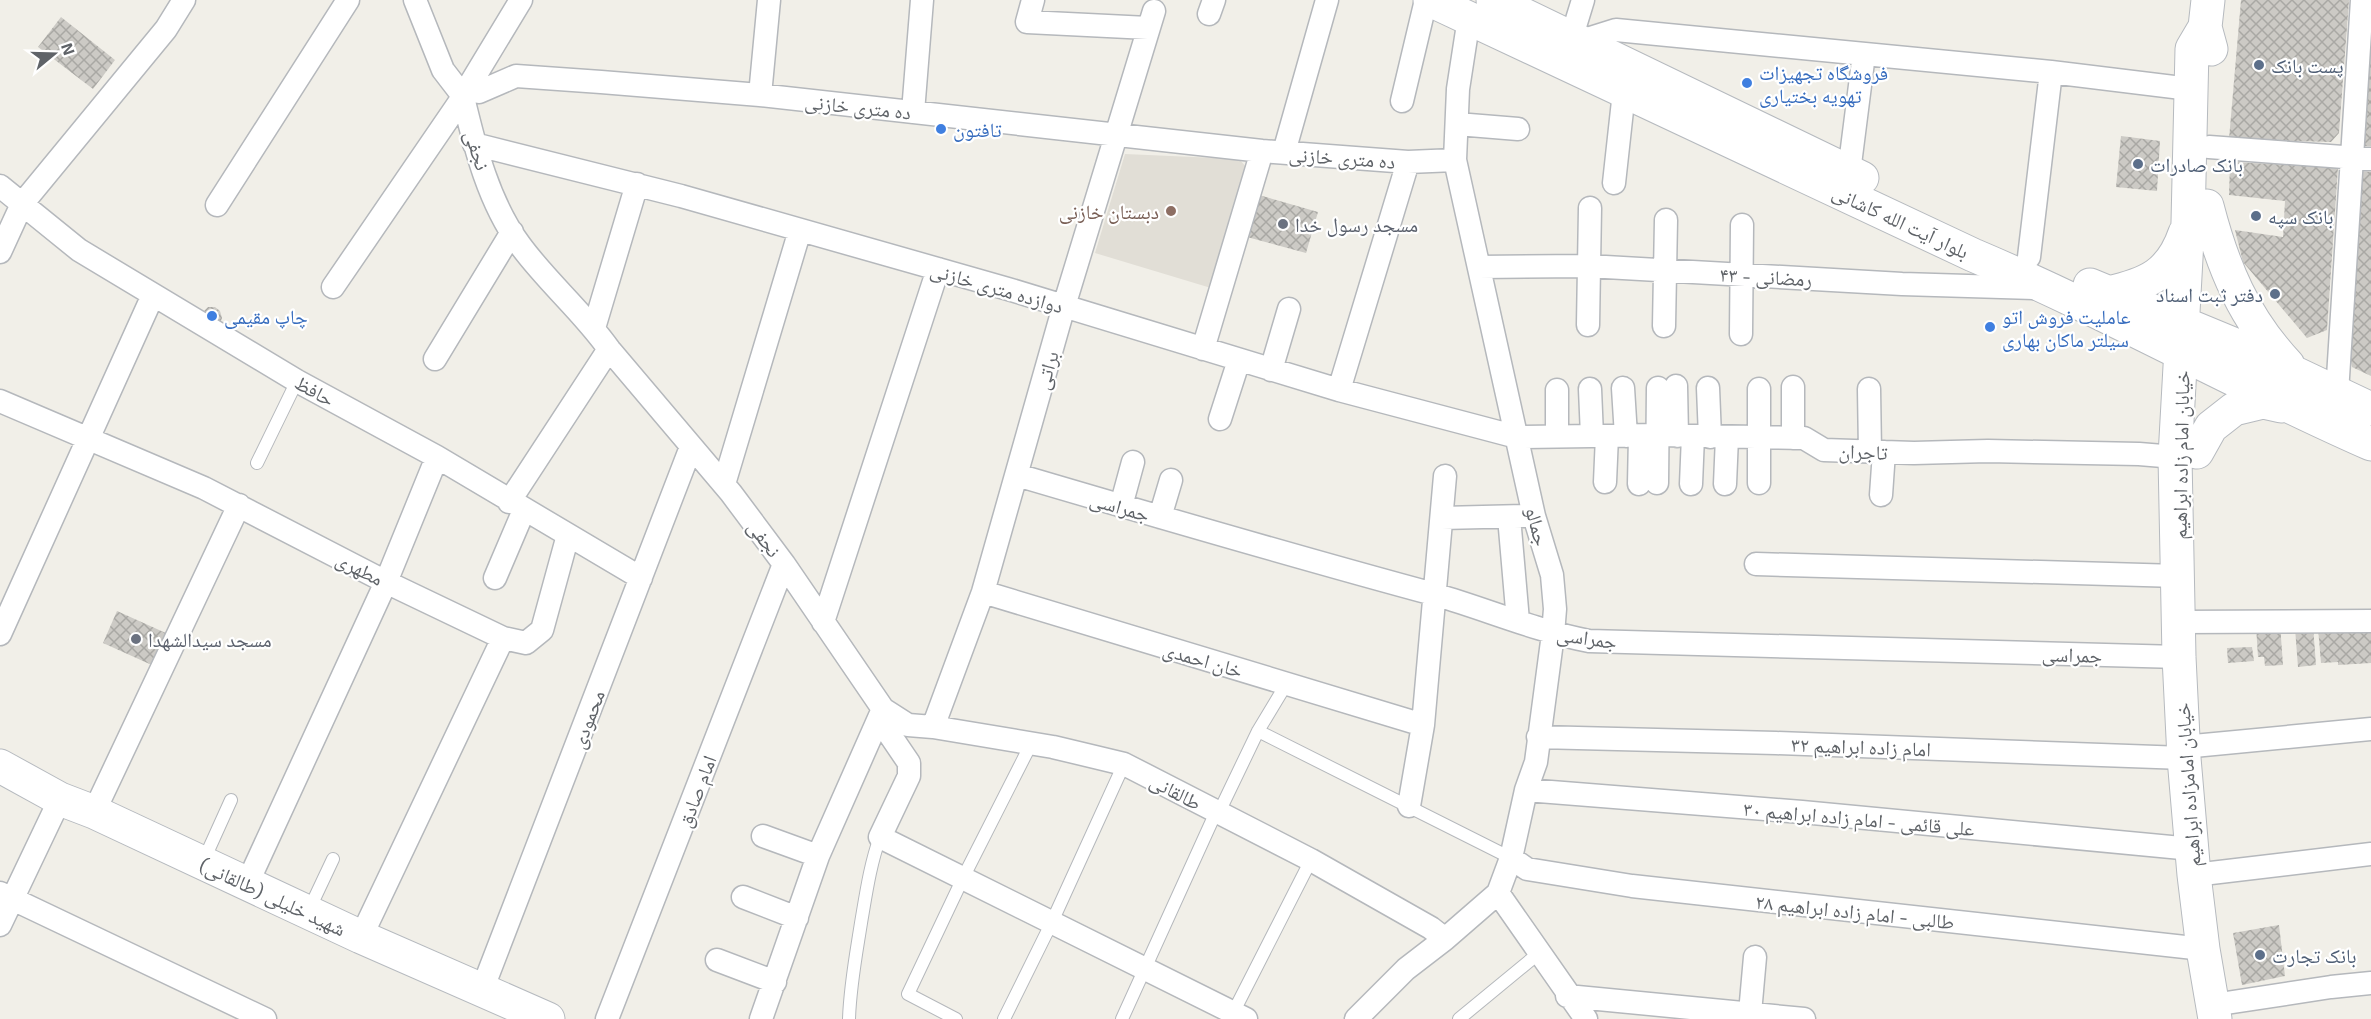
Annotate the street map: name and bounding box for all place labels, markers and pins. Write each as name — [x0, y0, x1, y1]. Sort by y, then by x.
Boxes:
place label: پست بانک — [2271, 53, 2344, 78]
marker: پست بانک — [2252, 58, 2266, 72]
place label: فروشگاه تجهیزات تهویه بختیاری — [1759, 60, 1888, 108]
marker: فروشگاه تجهیزات تهویه بختیاری — [1740, 76, 1754, 90]
place label: تافتون — [953, 117, 1002, 142]
marker: تافتون — [934, 122, 948, 136]
place label: بانک صادرات — [2150, 152, 2243, 177]
marker: بانک صادرات — [2131, 157, 2145, 171]
place label: دبستان خازنی — [1059, 199, 1159, 224]
marker: دبستان خازنی — [1164, 204, 1178, 218]
place label: بانک سپه — [2268, 204, 2333, 229]
marker: بانک سپه — [2249, 209, 2263, 223]
place label: مسجد رسول خدا — [1295, 212, 1418, 237]
marker: مسجد رسول خدا — [1276, 217, 1290, 231]
place label: دفتر ثبت اسناد — [2156, 282, 2263, 307]
marker: دفتر ثبت اسناد — [2268, 287, 2282, 301]
place label: چاپ مقیمی — [224, 304, 308, 329]
place label: عاملیت فروش اتو سیلتر ماکان بهاری — [2002, 304, 2131, 352]
marker: چاپ مقیمی — [205, 309, 219, 323]
marker: عاملیت فروش اتو سیلتر ماکان بهاری — [1983, 320, 1997, 334]
place label: مسجد سیدالشهدا — [148, 627, 272, 652]
marker: مسجد سیدالشهدا — [129, 632, 143, 646]
place label: بانک تجارت — [2272, 943, 2356, 968]
marker: بانک تجارت — [2253, 948, 2267, 962]

